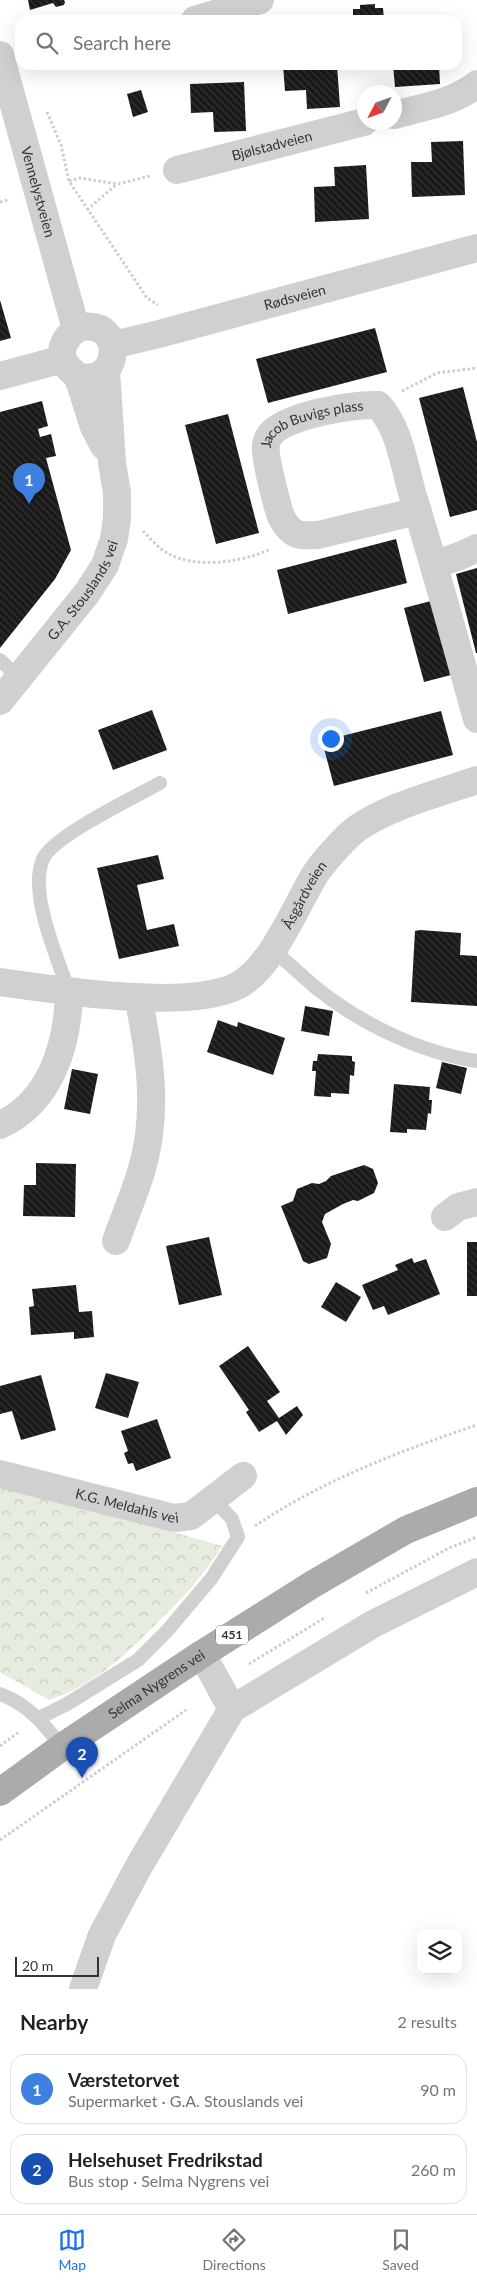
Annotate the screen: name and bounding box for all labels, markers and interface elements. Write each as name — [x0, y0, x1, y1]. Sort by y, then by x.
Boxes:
search box — [15, 15, 462, 70]
icon: search — [33, 29, 61, 57]
text: Search here — [73, 31, 171, 54]
north arrow — [357, 85, 402, 130]
street label: Bjølstadveien — [230, 127, 314, 164]
street label: Vennelystveien — [18, 144, 59, 239]
street label: Rødsveien — [262, 280, 327, 313]
street label: Jacob Buvigs plass — [257, 396, 364, 448]
pin: 1 — [13, 463, 45, 504]
street label: G.A. Stouslands vei — [43, 538, 121, 643]
your location — [318, 726, 344, 752]
street label: Åsgårdveien — [278, 857, 330, 932]
street label: K.G. Meldahls vei — [74, 1484, 179, 1526]
road number: 451 — [216, 1626, 248, 1644]
street label: Selma Nygrens vei — [105, 1646, 208, 1722]
pin: 2 — [66, 1737, 98, 1778]
map controls — [417, 1929, 462, 1974]
button: layers — [417, 1929, 462, 1974]
scale bar — [15, 1954, 99, 1977]
text: 20 m — [22, 1957, 53, 1974]
text: Nearby — [20, 2009, 88, 2034]
text: 2 results — [397, 2012, 457, 2031]
text: Værstetorvet — [68, 2068, 179, 2091]
text: 1 — [32, 2080, 42, 2099]
text: 90 m — [420, 2080, 456, 2099]
text: Supermarket · G.A. Stouslands vei — [68, 2091, 303, 2110]
text: Helsehuset Fredrikstad — [68, 2148, 263, 2171]
text: 2 — [32, 2160, 42, 2179]
text: 260 m — [411, 2160, 456, 2179]
text: Bus stop · Selma Nygrens vei — [68, 2171, 269, 2190]
tab: Map — [58, 2226, 86, 2273]
tab: Directions — [203, 2226, 266, 2273]
tab: Saved — [382, 2226, 419, 2273]

